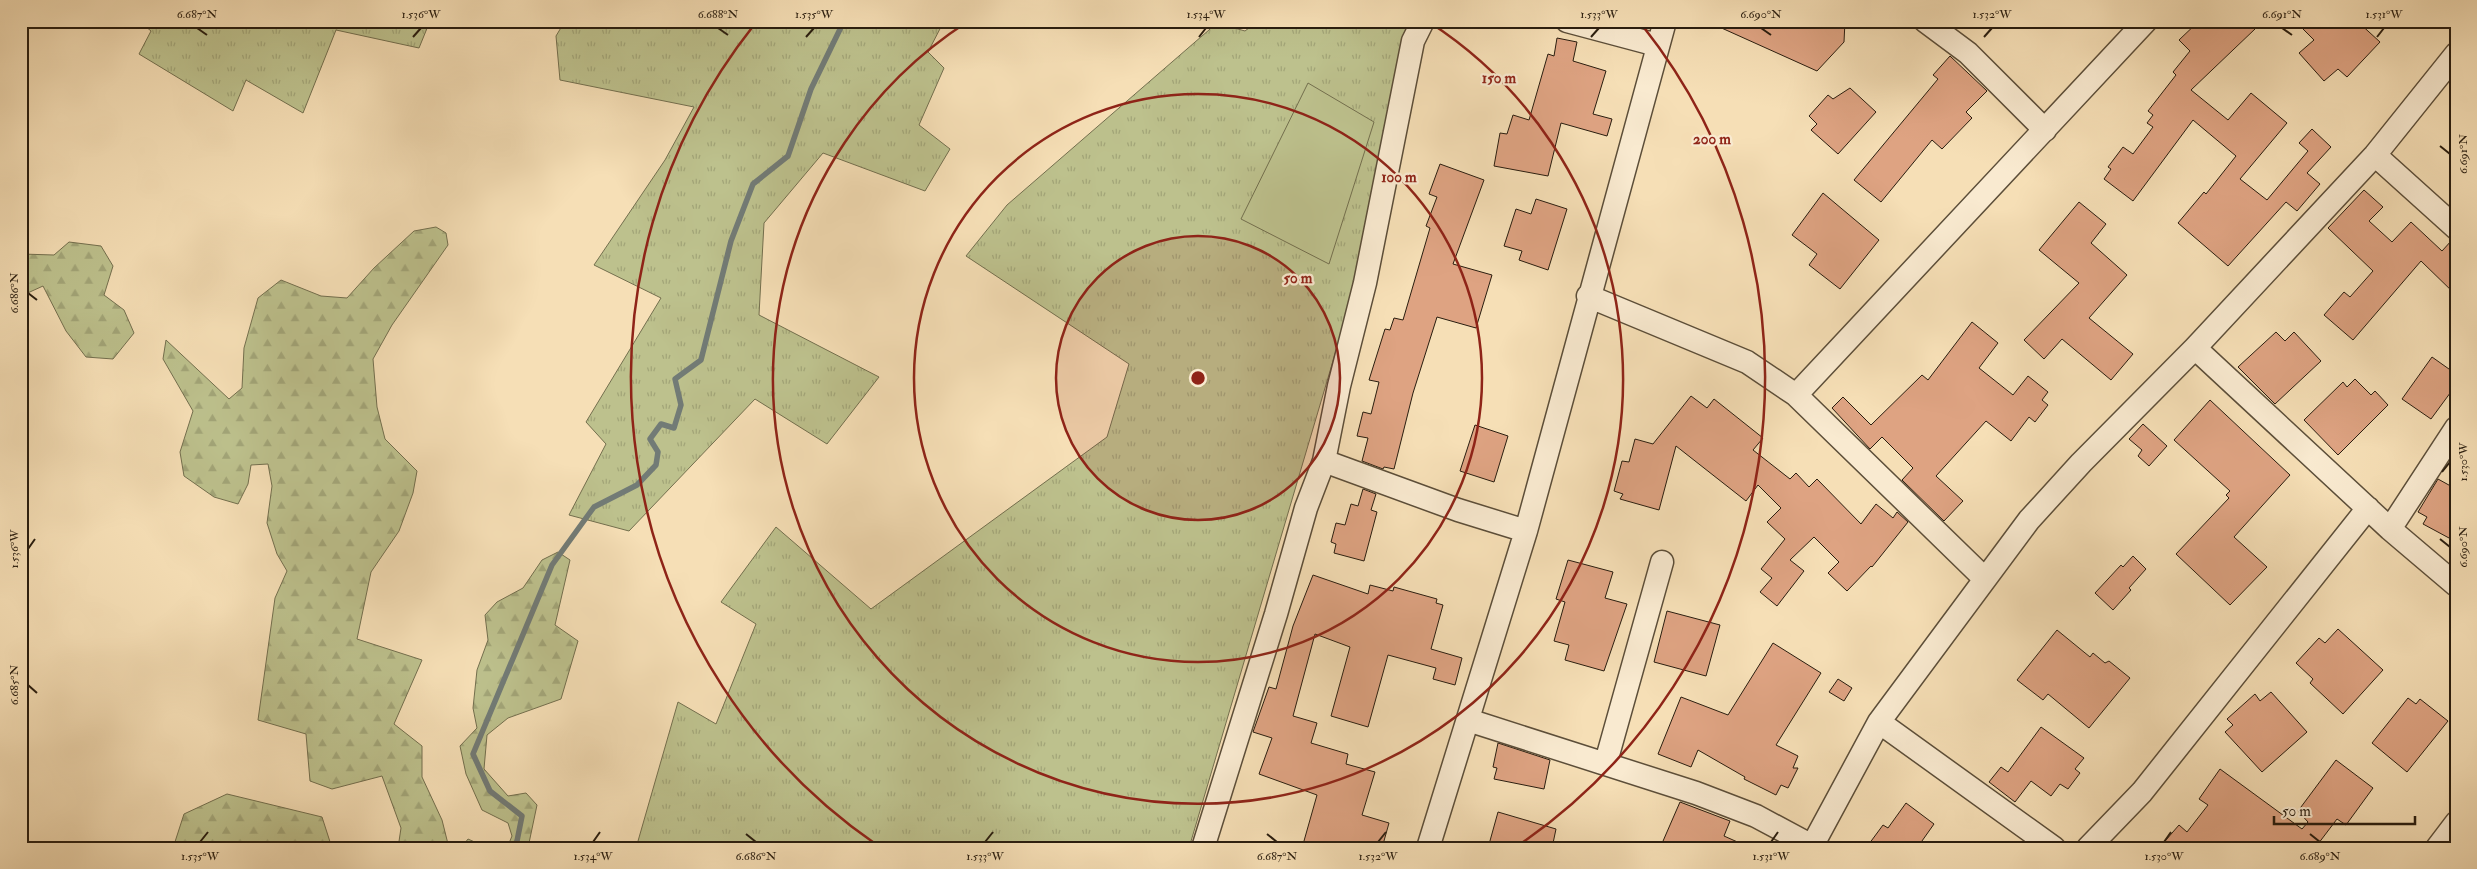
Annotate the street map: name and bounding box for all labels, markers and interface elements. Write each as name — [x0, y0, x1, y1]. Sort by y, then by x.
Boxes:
text: 6.687°N — [177, 7, 218, 22]
text: 1.536°W — [402, 7, 441, 22]
text: 6.688°N — [698, 7, 739, 22]
text: 1.535°W — [795, 7, 834, 22]
text: 1.534°W — [1186, 7, 1226, 22]
text: 1.533°W — [1580, 7, 1618, 22]
text: 6.690°N — [1740, 7, 1782, 22]
text: 1.532°W — [1973, 7, 2012, 22]
text: 6.691°N — [2262, 7, 2302, 22]
text: 1.531°W — [2365, 7, 2403, 22]
text: 150 m — [1482, 69, 1516, 88]
text: 200 m — [1693, 130, 1731, 149]
text: 6.691°N — [2456, 134, 2471, 174]
text: 100 m — [1381, 168, 1417, 187]
text: 50 m — [1284, 269, 1313, 288]
text: 6.686°N — [7, 272, 22, 314]
centre of rings — [1189, 369, 1207, 387]
text: 1.530°W — [2456, 442, 2471, 481]
text: 6.690°N — [2456, 526, 2471, 568]
text: 1.536°W — [7, 529, 22, 568]
text: 6.685°N — [7, 665, 22, 705]
scale bar — [2274, 794, 2416, 826]
text: 50 m — [2282, 802, 2311, 821]
text: 1.535°W — [181, 849, 220, 864]
text: 1.534°W — [573, 849, 613, 864]
text: 6.686°N — [735, 849, 777, 864]
text: 1.533°W — [966, 849, 1004, 864]
text: 6.687°N — [1257, 849, 1298, 864]
text: 1.532°W — [1359, 849, 1398, 864]
text: 1.531°W — [1752, 849, 1790, 864]
text: 1.530°W — [2145, 849, 2184, 864]
text: 6.689°N — [2299, 849, 2341, 864]

